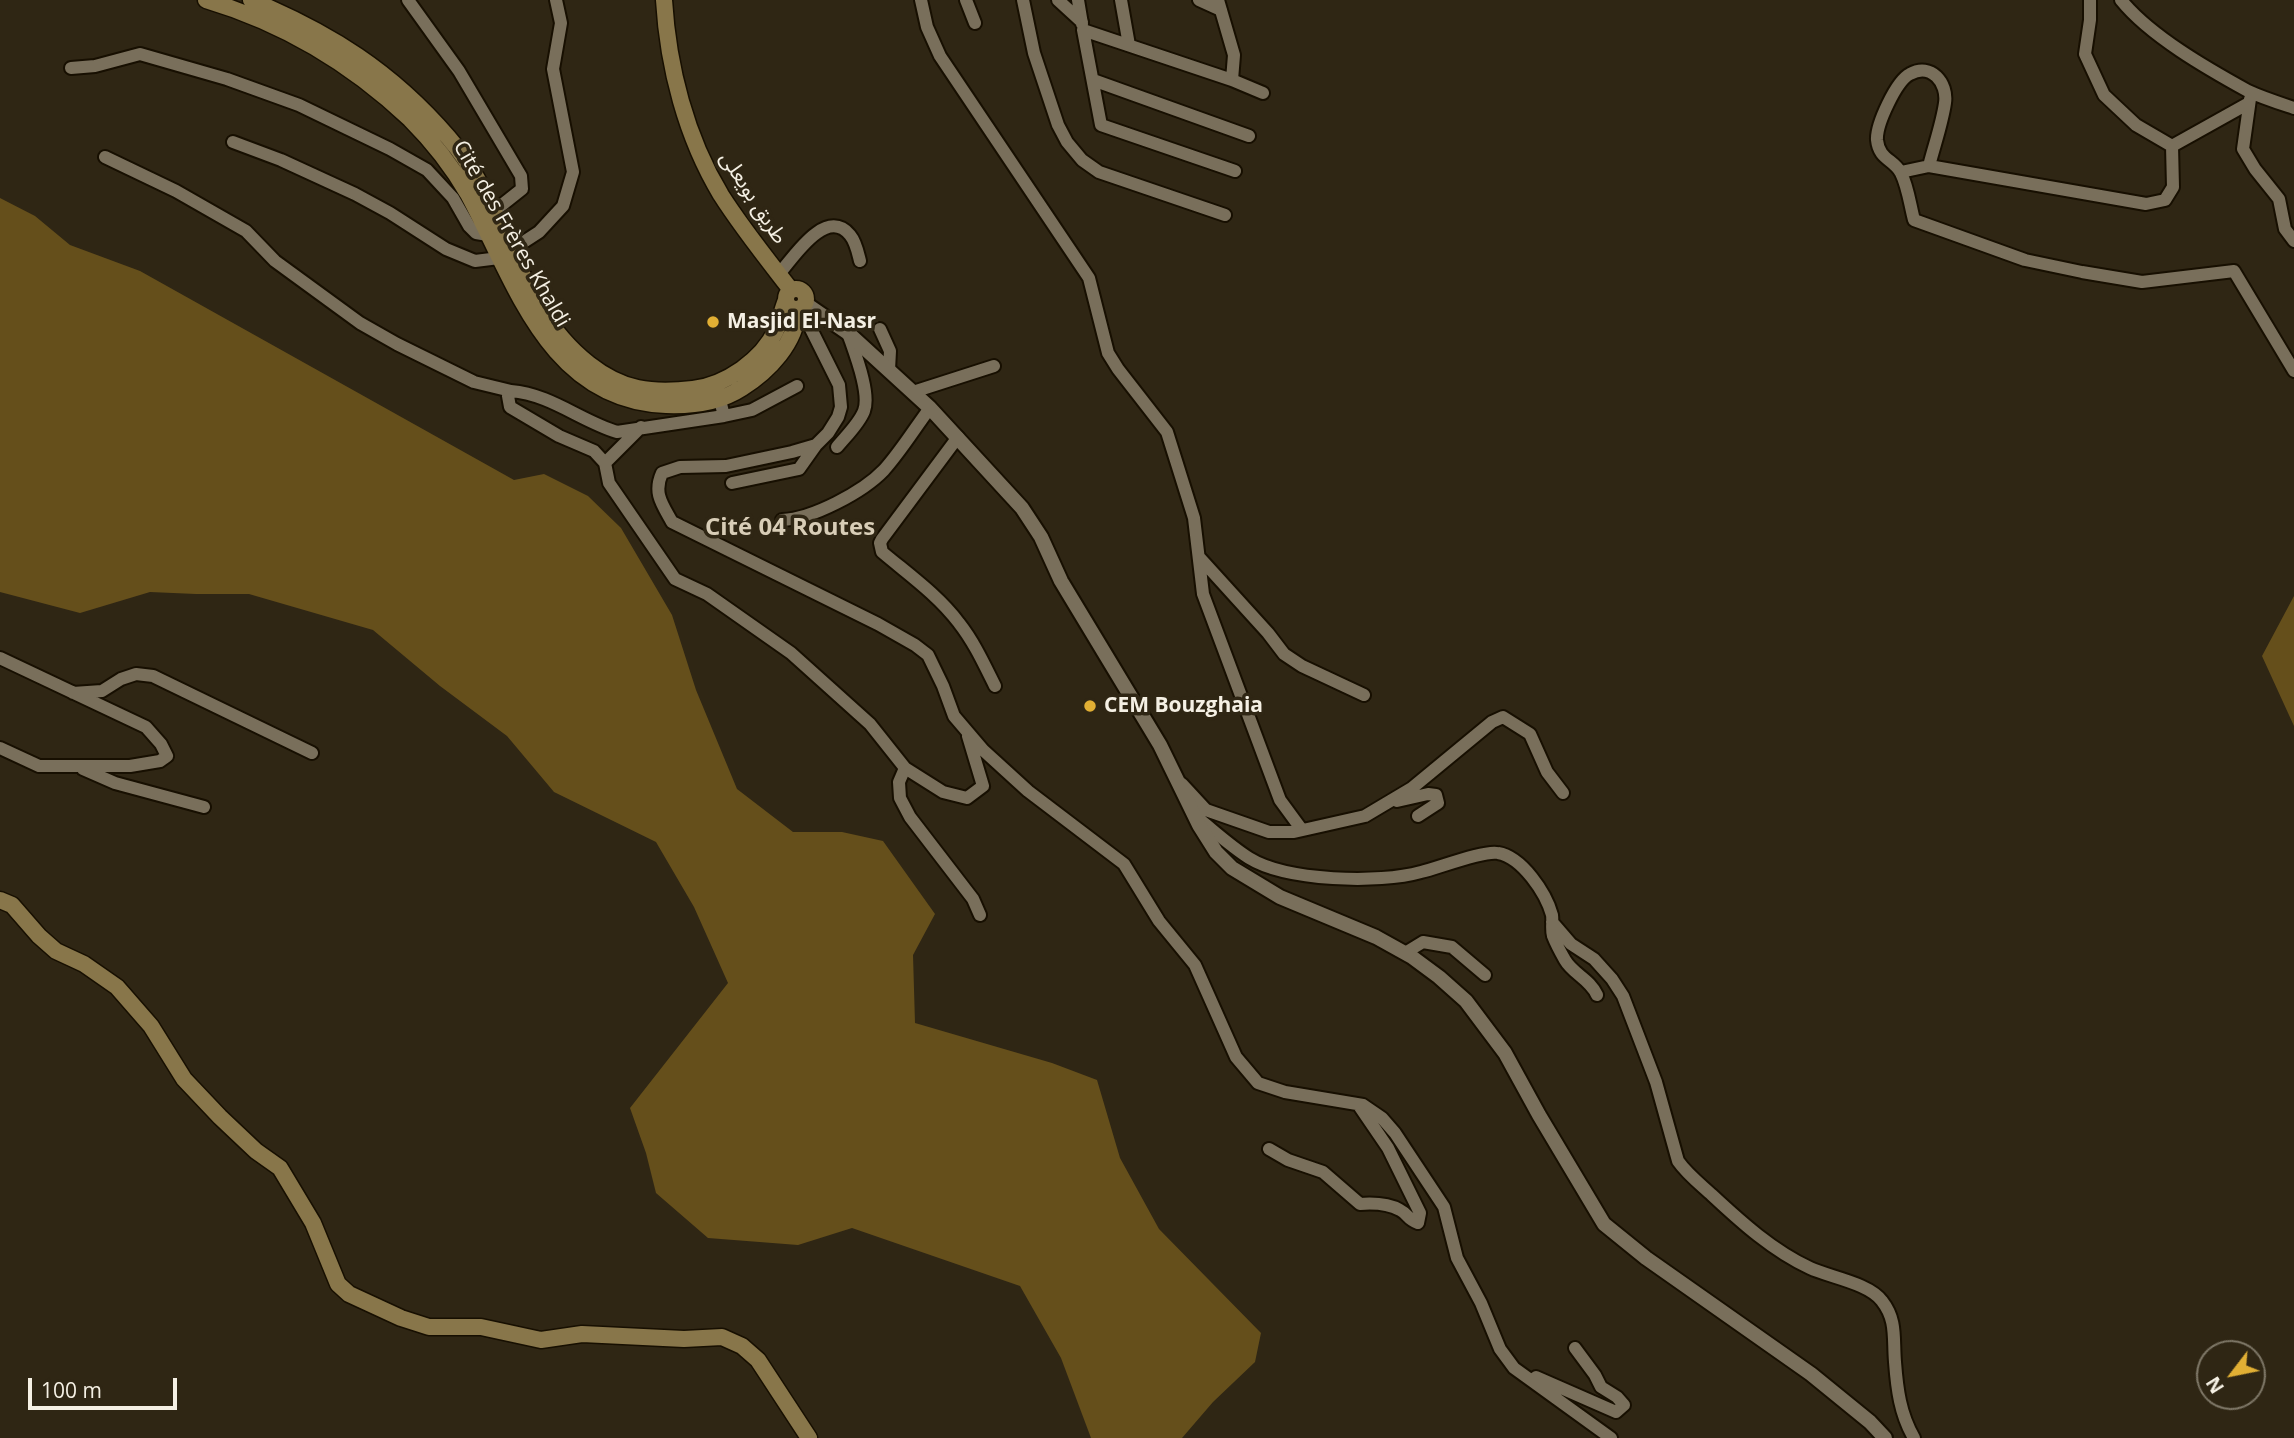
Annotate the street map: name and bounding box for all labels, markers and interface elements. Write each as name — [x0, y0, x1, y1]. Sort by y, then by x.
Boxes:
street label: Cité des Frères Khaldi — [447, 136, 575, 332]
street label: طريق بويعلى — [714, 147, 792, 249]
place label: Masjid El-Nasr — [727, 309, 876, 335]
marker: Masjid El-Nasr — [705, 314, 721, 330]
district label: Cité 04 Routes — [705, 514, 875, 542]
place label: CEM Bouzghaia — [1104, 693, 1263, 719]
marker: CEM Bouzghaia — [1082, 698, 1098, 714]
north arrow — [2196, 1340, 2266, 1410]
scale bar — [32, 1364, 180, 1408]
text: N — [2200, 1372, 2230, 1399]
text: 100 m — [41, 1376, 102, 1404]

